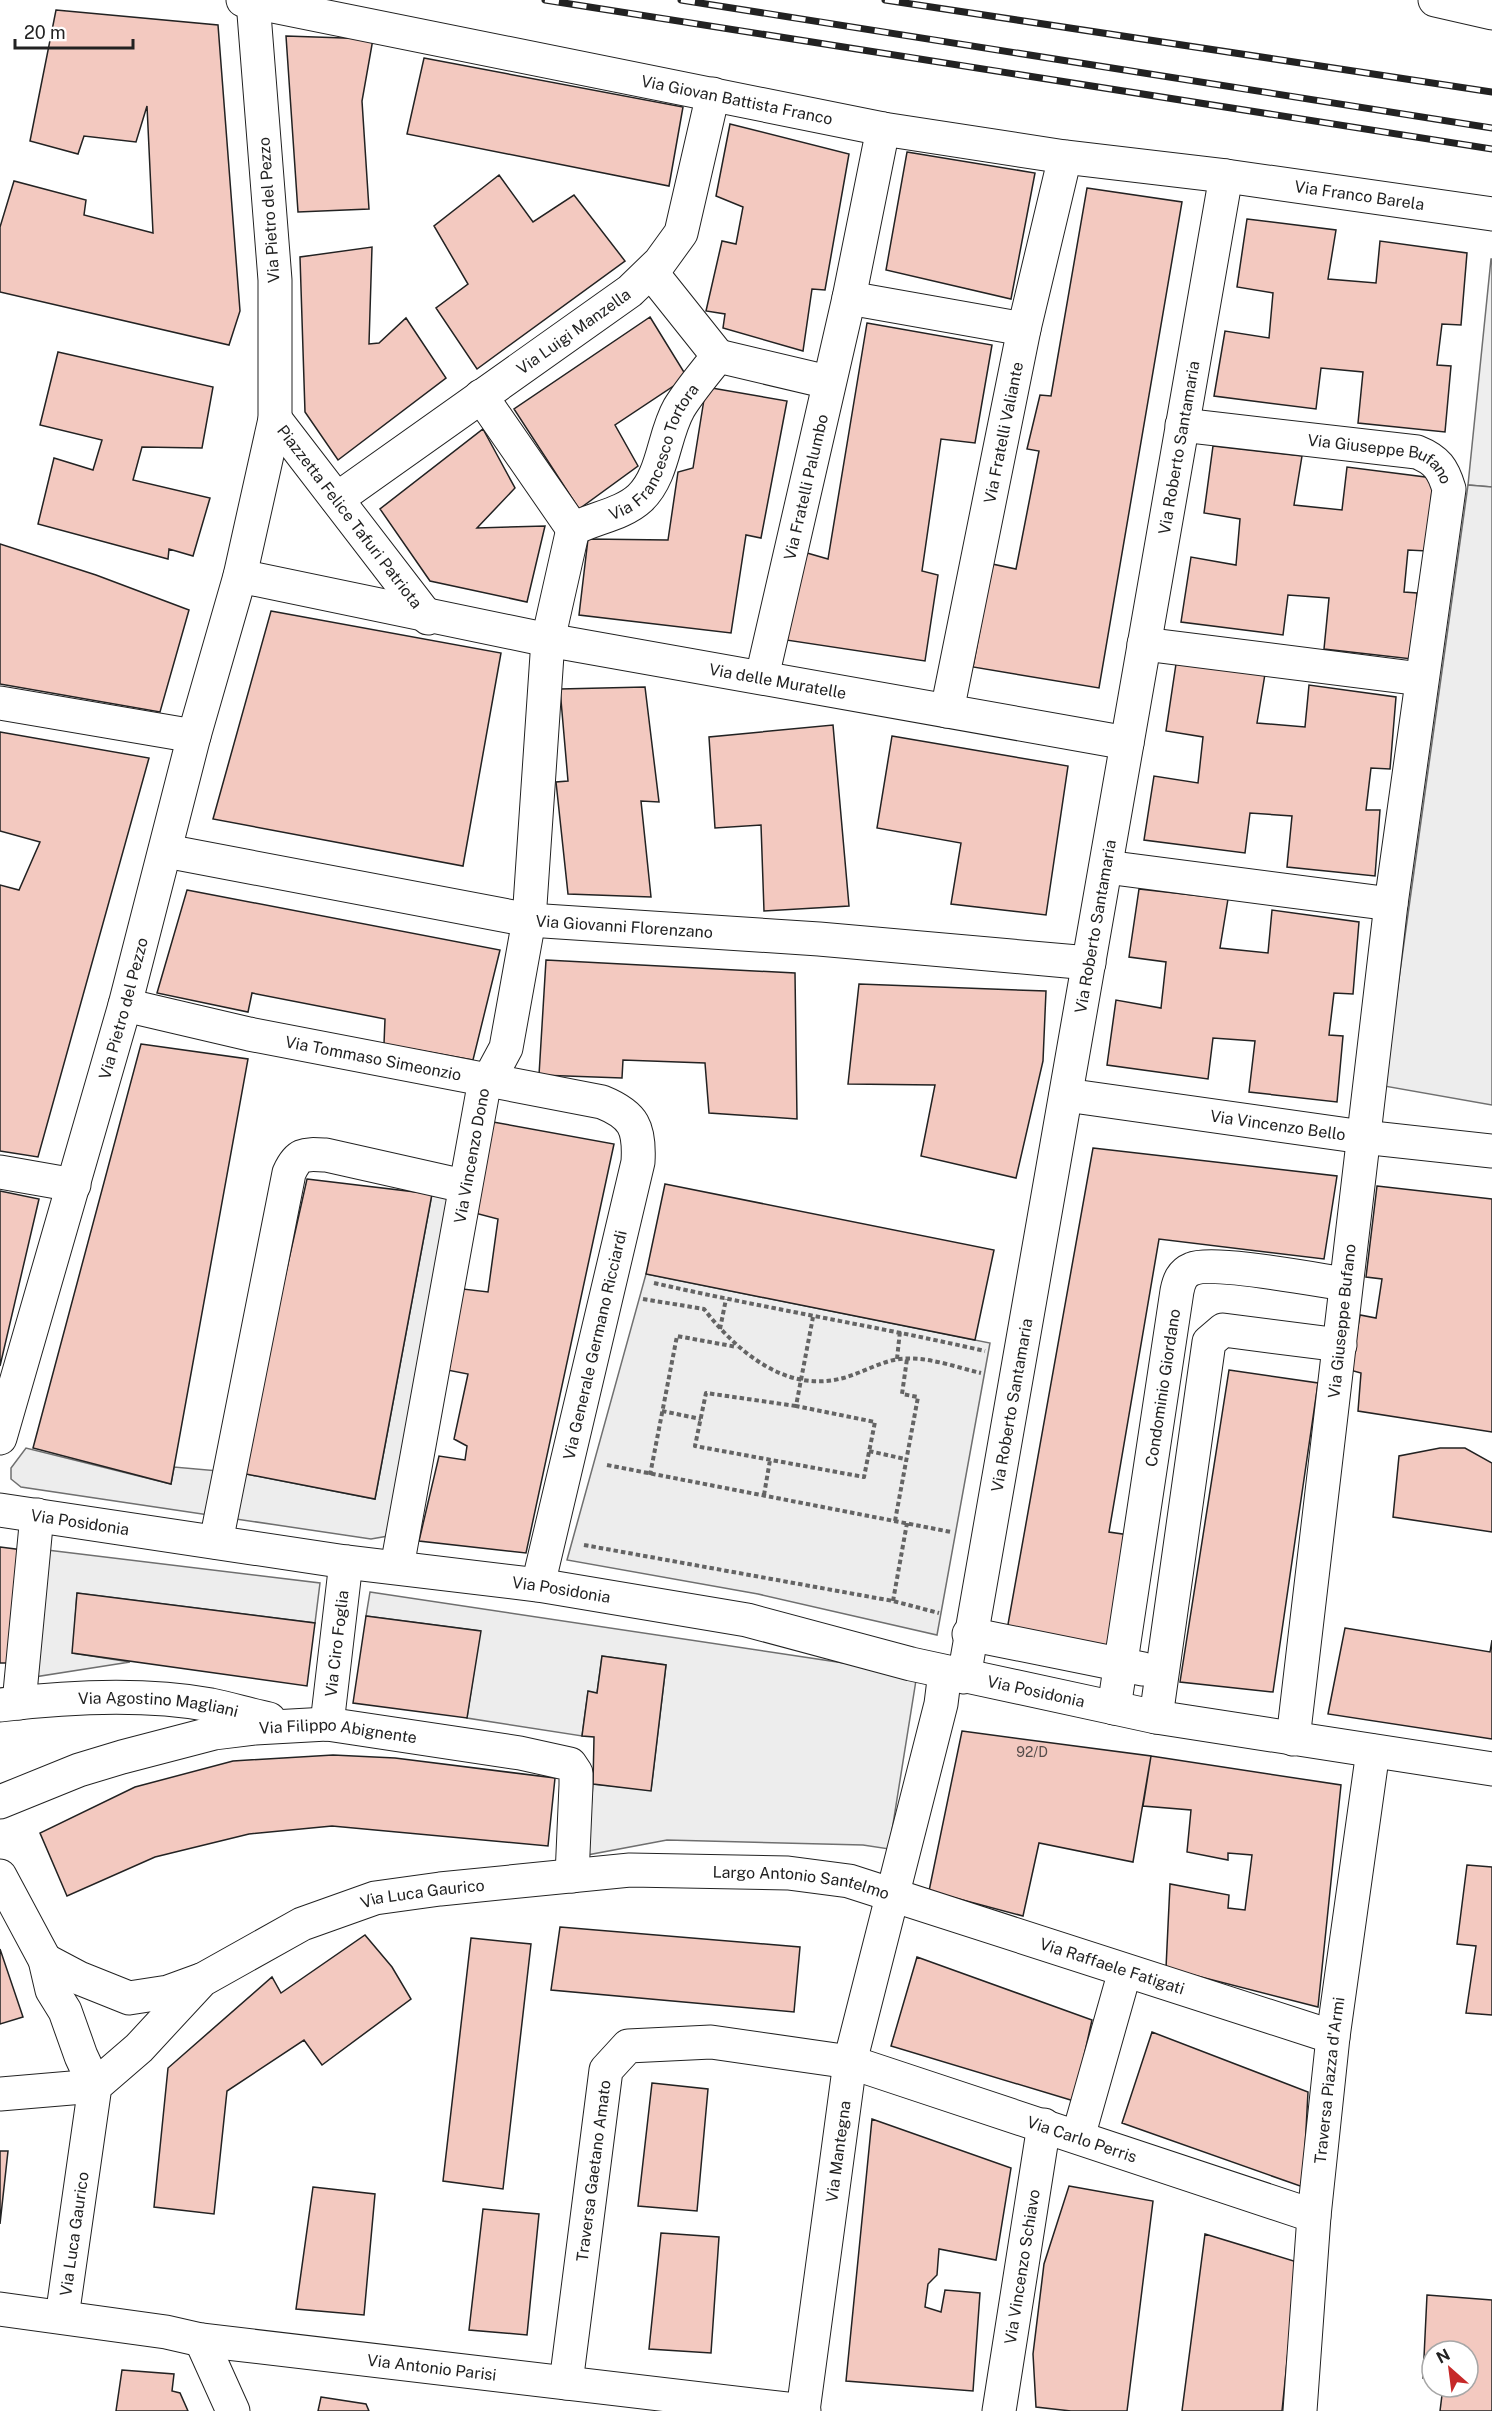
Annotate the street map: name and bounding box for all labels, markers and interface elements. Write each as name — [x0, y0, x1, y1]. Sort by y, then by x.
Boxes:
scale bar — [15, 12, 134, 50]
text: 20 m — [24, 22, 66, 43]
street label: Via Giovan Battista Franco — [640, 71, 835, 128]
street label: Via Pietro del Pezzo — [254, 136, 284, 284]
street label: Via Franco Barela — [1293, 176, 1426, 214]
street label: Via Luigi Manzella — [513, 284, 634, 378]
street label: Via Roberto Santamaria — [1154, 359, 1203, 536]
street label: Via Fratelli Valiante — [980, 360, 1027, 505]
street label: Via Francesco Tortora — [606, 380, 702, 524]
street label: Via Fratelli Palumbo — [780, 412, 832, 562]
street label: Piazzetta Felice Tafuri Patriota — [274, 421, 426, 612]
street label: Via Giuseppe Bufano — [1306, 430, 1456, 487]
street label: Via delle Muratelle — [708, 659, 848, 702]
street label: Via Roberto Santamaria — [1071, 838, 1120, 1015]
street label: Via Giovanni Florenzano — [535, 911, 714, 942]
street label: Via Pietro del Pezzo — [95, 935, 151, 1081]
street label: Via Tommaso Simeonzio — [284, 1032, 463, 1084]
street label: Via Vincenzo Dono — [450, 1087, 493, 1225]
street label: Via Vincenzo Bello — [1209, 1106, 1347, 1144]
street label: Via Generale Germano Ricciardi — [559, 1228, 631, 1462]
street label: Via Giuseppe Bufano — [1324, 1243, 1360, 1399]
street label: Condominio Giordano — [1141, 1307, 1184, 1468]
street label: Via Roberto Santamaria — [987, 1317, 1036, 1493]
street label: Via Posidonia — [30, 1505, 131, 1539]
street label: Via Posidonia — [511, 1572, 612, 1606]
street label: Via Ciro Foglia — [321, 1589, 352, 1698]
street label: Via Posidonia — [986, 1671, 1087, 1711]
street label: Via Agostino Magliani — [78, 1688, 240, 1721]
street label: Via Filippo Abignente — [258, 1714, 418, 1747]
house number: 92/D — [1016, 1744, 1048, 1760]
street label: Largo Antonio Santelmo — [712, 1862, 892, 1903]
street label: Via Luca Gaurico — [358, 1875, 485, 1912]
street label: Via Raffaele Fatigati — [1038, 1934, 1187, 1998]
street label: Traversa Piazza d'Armi — [1310, 1996, 1348, 2165]
street label: Traversa Gaetano Amato — [572, 2079, 614, 2263]
street label: Via Mantegna — [822, 2099, 854, 2203]
street label: Via Carlo Perris — [1025, 2112, 1139, 2166]
street label: Via Luca Gaurico — [56, 2170, 92, 2297]
street label: Via Vincenzo Schiavo — [1000, 2188, 1043, 2346]
north arrow — [1420, 2339, 1480, 2399]
text: N — [1433, 2345, 1453, 2368]
street label: Via Antonio Parisi — [366, 2350, 498, 2384]

